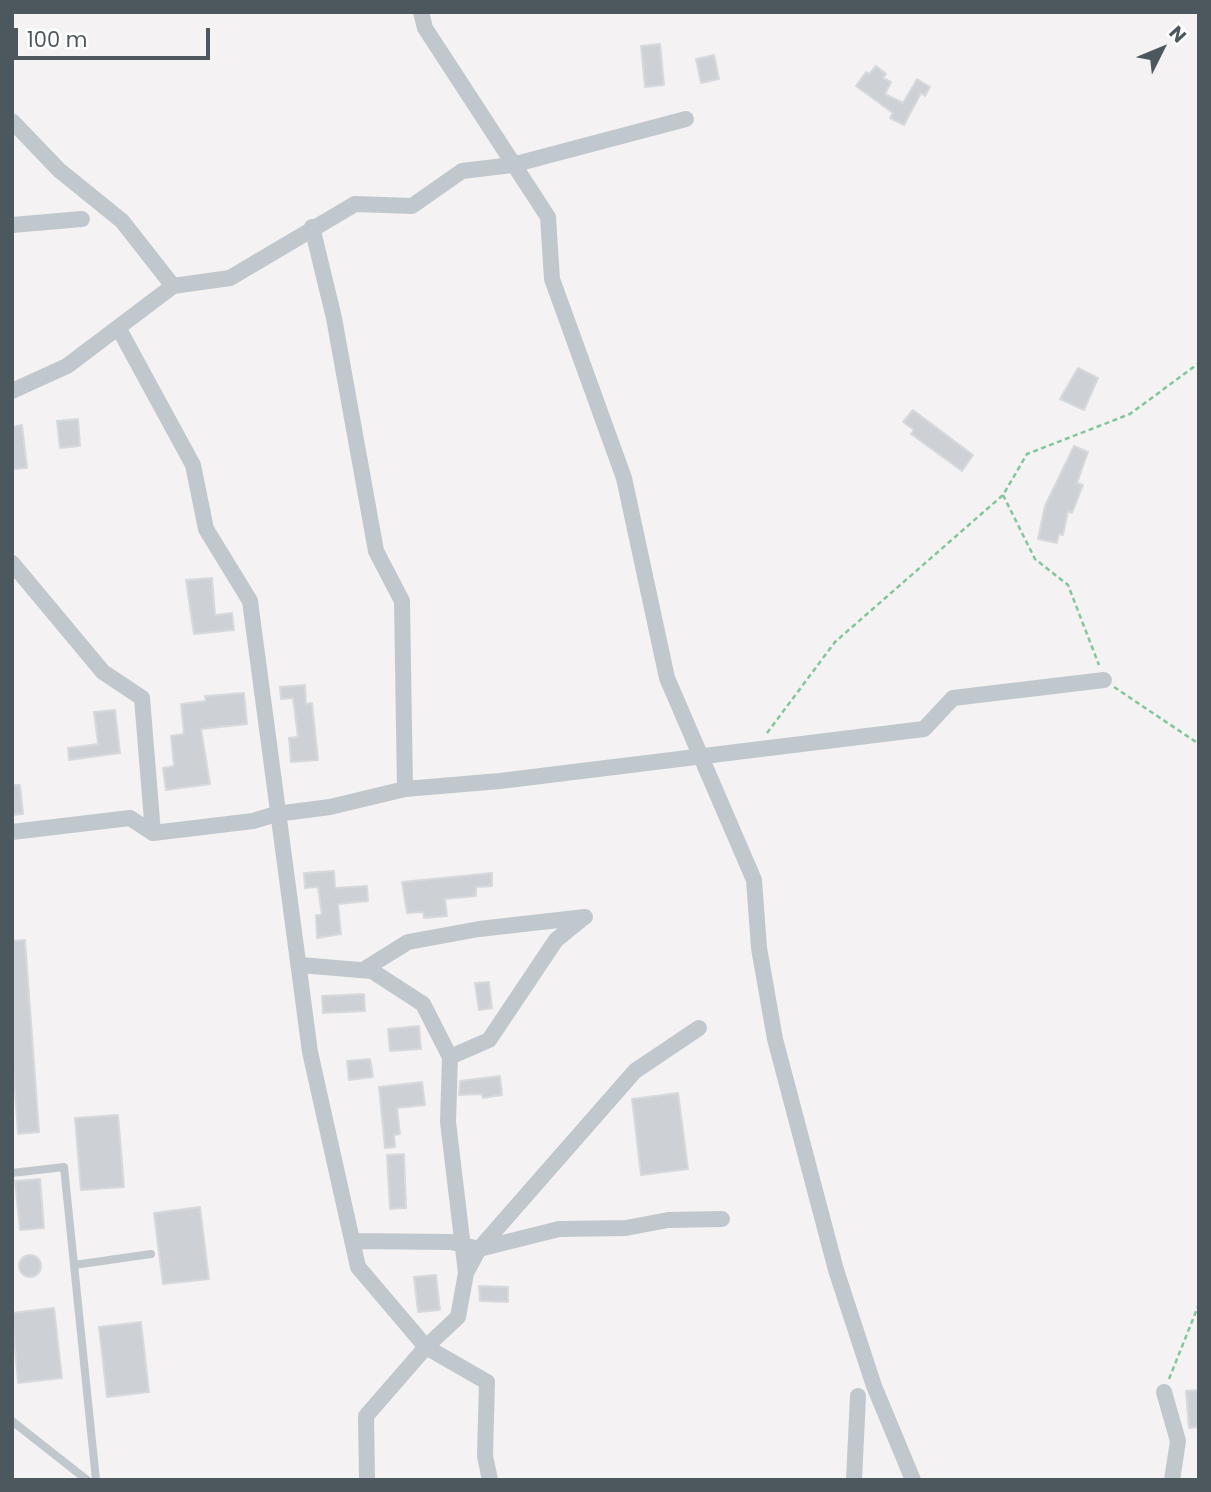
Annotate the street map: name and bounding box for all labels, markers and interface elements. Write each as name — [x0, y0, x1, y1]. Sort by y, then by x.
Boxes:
scale bar — [18, 14, 214, 58]
north arrow — [1127, 14, 1197, 84]
text: N — [1163, 20, 1192, 49]
text: 100 m — [27, 25, 87, 54]

